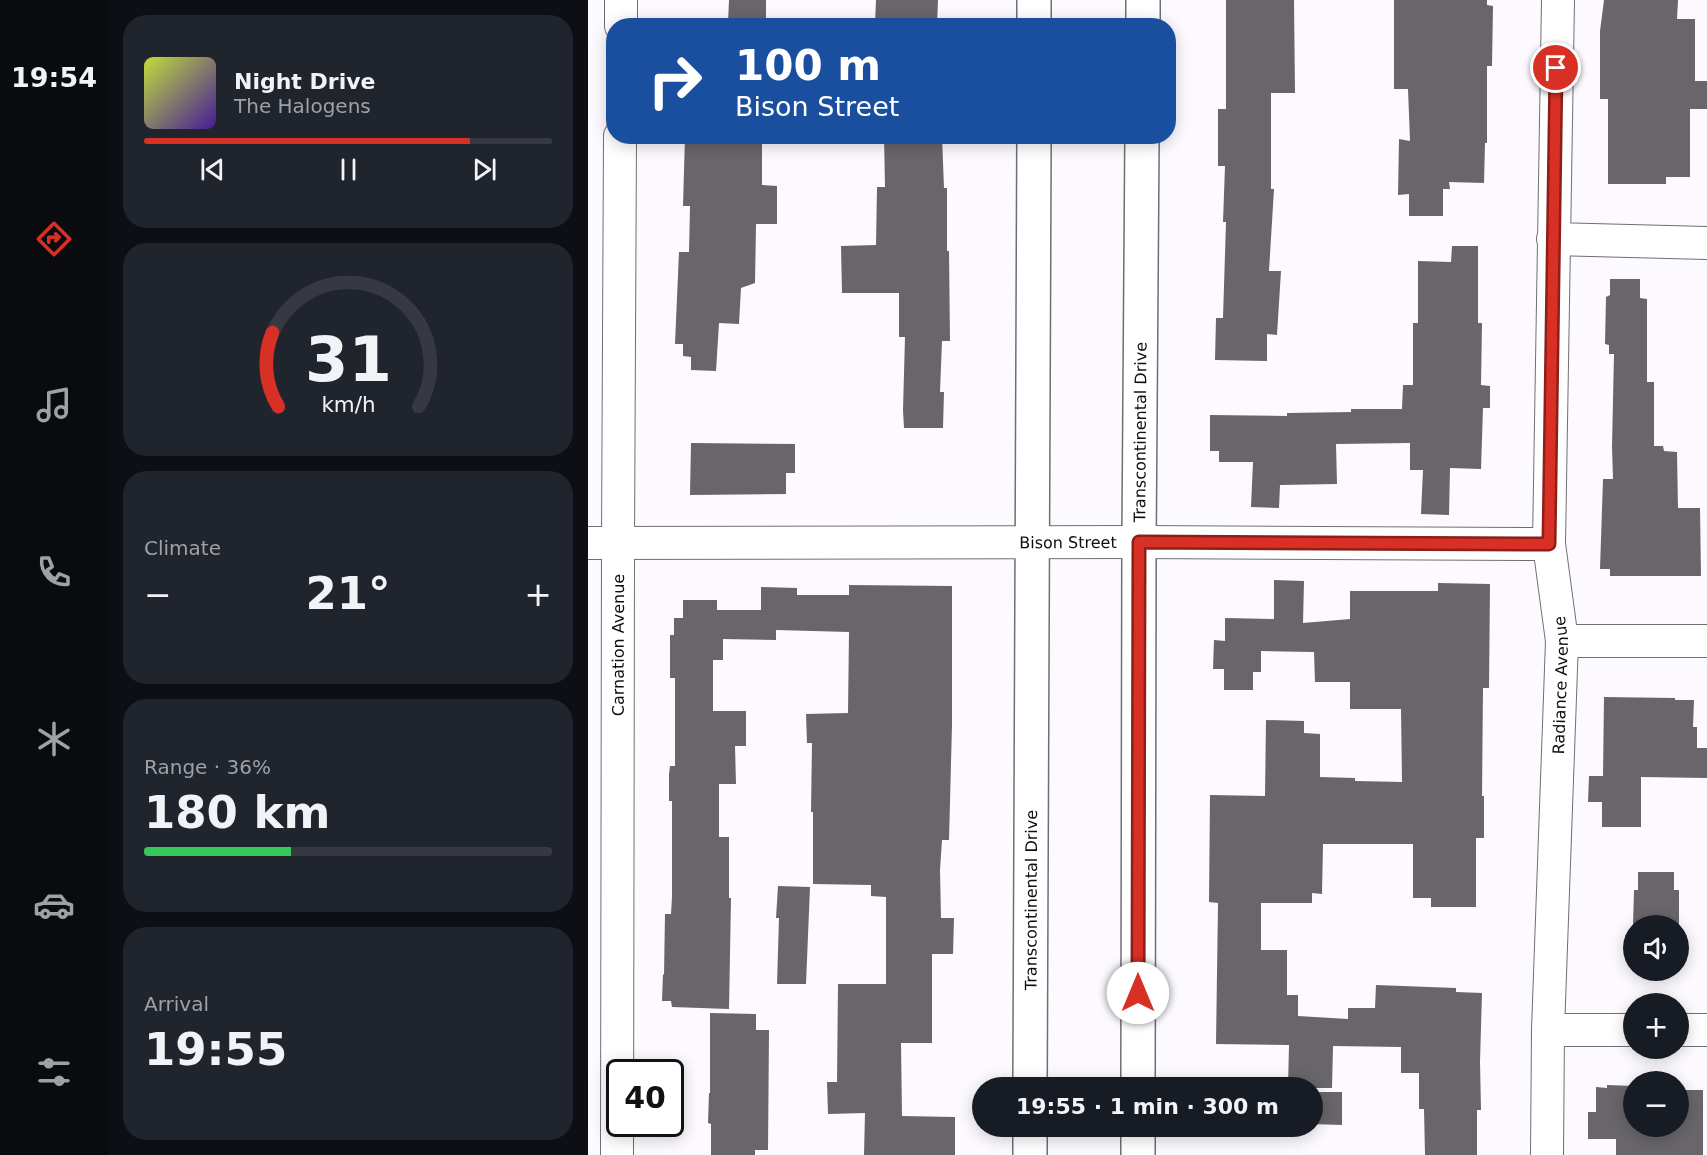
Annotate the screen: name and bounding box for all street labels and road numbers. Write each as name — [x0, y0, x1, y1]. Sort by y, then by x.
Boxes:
street label: Transcontinental Drive — [1130, 342, 1150, 523]
street label: Bison Street — [1019, 533, 1117, 552]
street label: Carnation Avenue — [609, 574, 628, 716]
street label: Radiance Avenue — [1549, 615, 1572, 755]
street label: Transcontinental Drive — [1021, 810, 1041, 991]

